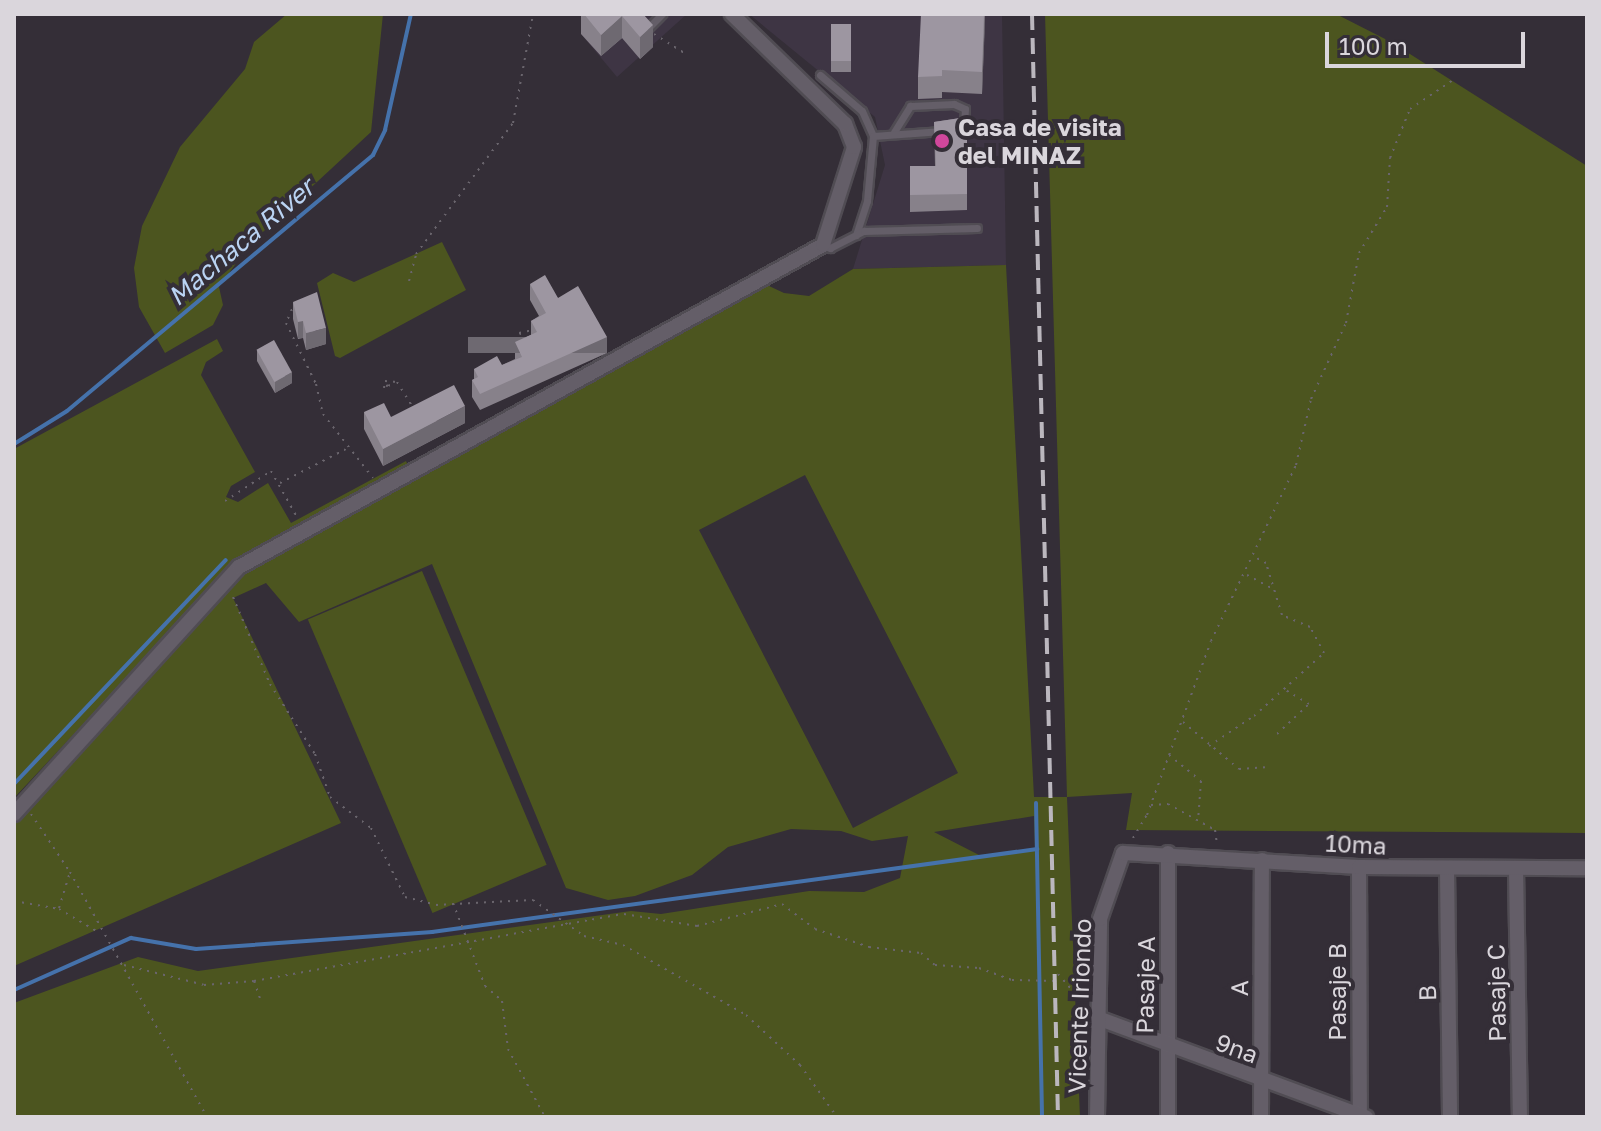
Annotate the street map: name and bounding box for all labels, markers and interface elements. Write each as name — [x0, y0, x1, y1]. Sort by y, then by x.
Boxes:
scale bar — [1329, 16, 1529, 66]
text: 100 m — [1339, 31, 1408, 60]
place label: Casa de visita del MINAZ — [958, 113, 1122, 169]
marker: Casa de visita del MINAZ — [933, 132, 951, 150]
water label: Machaca River — [162, 172, 320, 312]
street label: 10ma — [1325, 828, 1387, 860]
street label: Vicente Iriondo — [1062, 918, 1096, 1094]
street label: Pasaje A — [1130, 936, 1160, 1034]
street label: Pasaje B — [1323, 943, 1351, 1041]
street label: Pasaje C — [1481, 944, 1511, 1042]
street label: A — [1224, 980, 1254, 996]
street label: B — [1412, 985, 1442, 1001]
street label: 9na — [1212, 1027, 1262, 1069]

